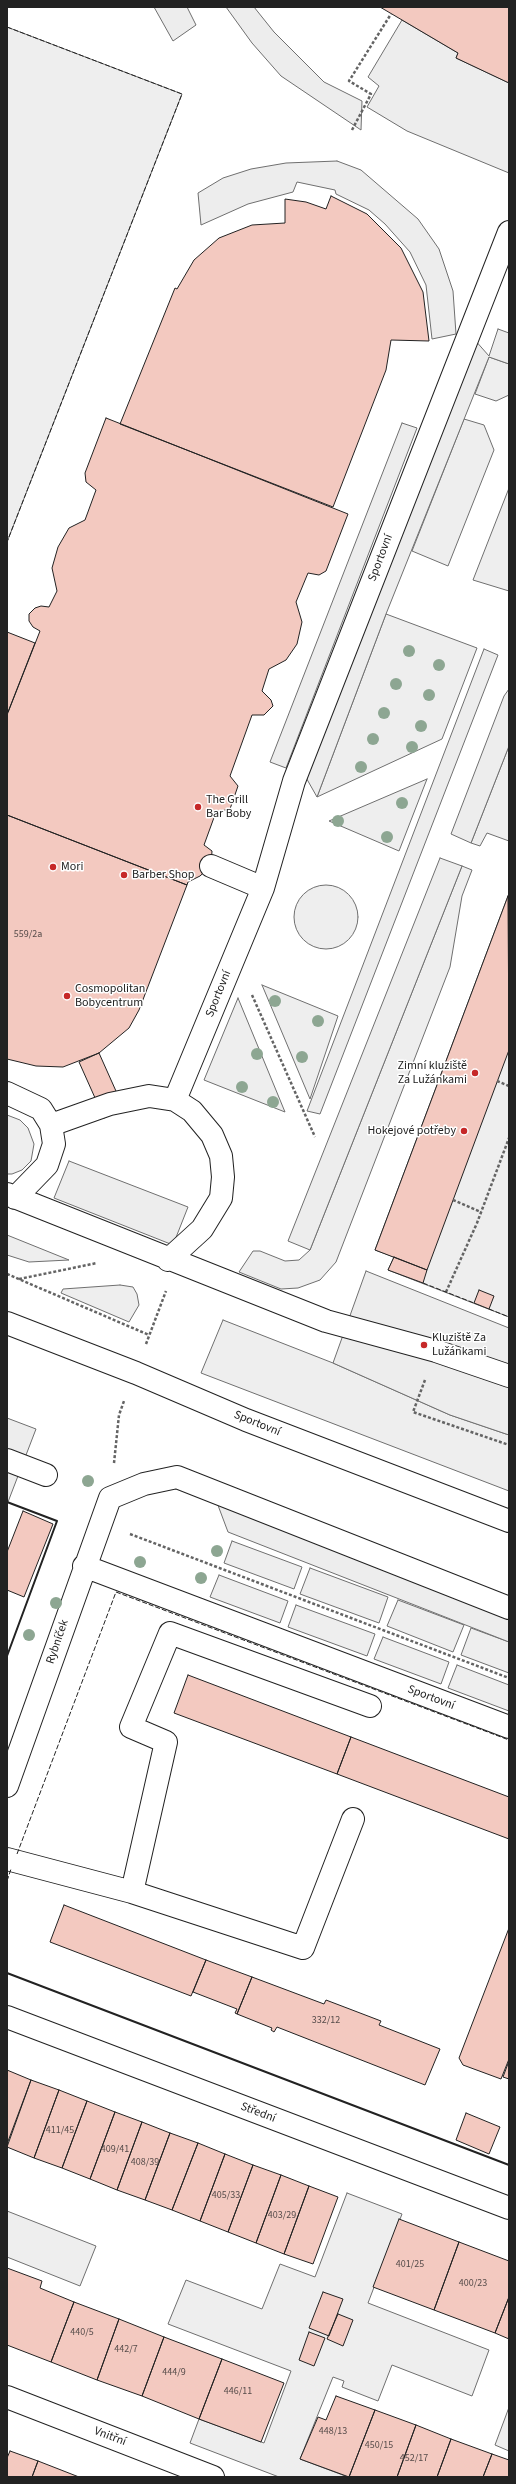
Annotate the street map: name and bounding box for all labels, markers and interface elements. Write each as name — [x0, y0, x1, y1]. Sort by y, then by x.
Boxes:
street label: Sportovní — [365, 532, 397, 584]
place label: The Grill Bar Boby — [206, 793, 251, 821]
marker: The Grill Bar Boby — [193, 802, 203, 812]
place label: Mori — [61, 860, 83, 874]
marker: Mori — [48, 862, 58, 872]
place label: Barber Shop — [132, 868, 195, 882]
marker: Barber Shop — [119, 870, 129, 880]
house number: 559/2a — [14, 929, 42, 941]
street label: Sportovní — [203, 968, 235, 1020]
place label: Cosmopolitan Bobycentrum — [75, 982, 145, 1010]
marker: Cosmopolitan Bobycentrum — [62, 991, 72, 1001]
place label: Zimní kluziště Za Lužánkami — [398, 1059, 467, 1087]
marker: Zimní kluziště Za Lužánkami — [470, 1068, 480, 1078]
place label: Hokejové potřeby — [367, 1124, 456, 1138]
marker: Hokejové potřeby — [459, 1126, 469, 1136]
place label: Kluziště Za Lužánkami — [432, 1331, 486, 1359]
marker: Kluziště Za Lužánkami — [419, 1340, 429, 1350]
street label: Sportovní — [231, 1408, 283, 1440]
street label: Rybníček — [44, 1618, 72, 1666]
street label: Sportovní — [405, 1682, 457, 1714]
house number: 332/12 — [312, 2015, 340, 2027]
street label: Střední — [238, 2100, 278, 2126]
house number: 411/45 — [46, 2125, 74, 2137]
house number: 409/41 — [101, 2144, 129, 2156]
house number: 408/39 — [131, 2157, 159, 2169]
house number: 405/33 — [212, 2190, 240, 2202]
house number: 403/29 — [268, 2210, 296, 2222]
house number: 401/25 — [396, 2259, 424, 2271]
house number: 400/23 — [459, 2278, 487, 2290]
house number: 440/5 — [70, 2327, 94, 2339]
house number: 442/7 — [114, 2344, 138, 2356]
house number: 444/9 — [162, 2367, 186, 2379]
house number: 446/11 — [224, 2386, 252, 2398]
street label: Vnitřní — [92, 2424, 128, 2450]
house number: 448/13 — [319, 2426, 347, 2438]
house number: 450/15 — [365, 2440, 393, 2452]
house number: 452/17 — [400, 2453, 428, 2465]

